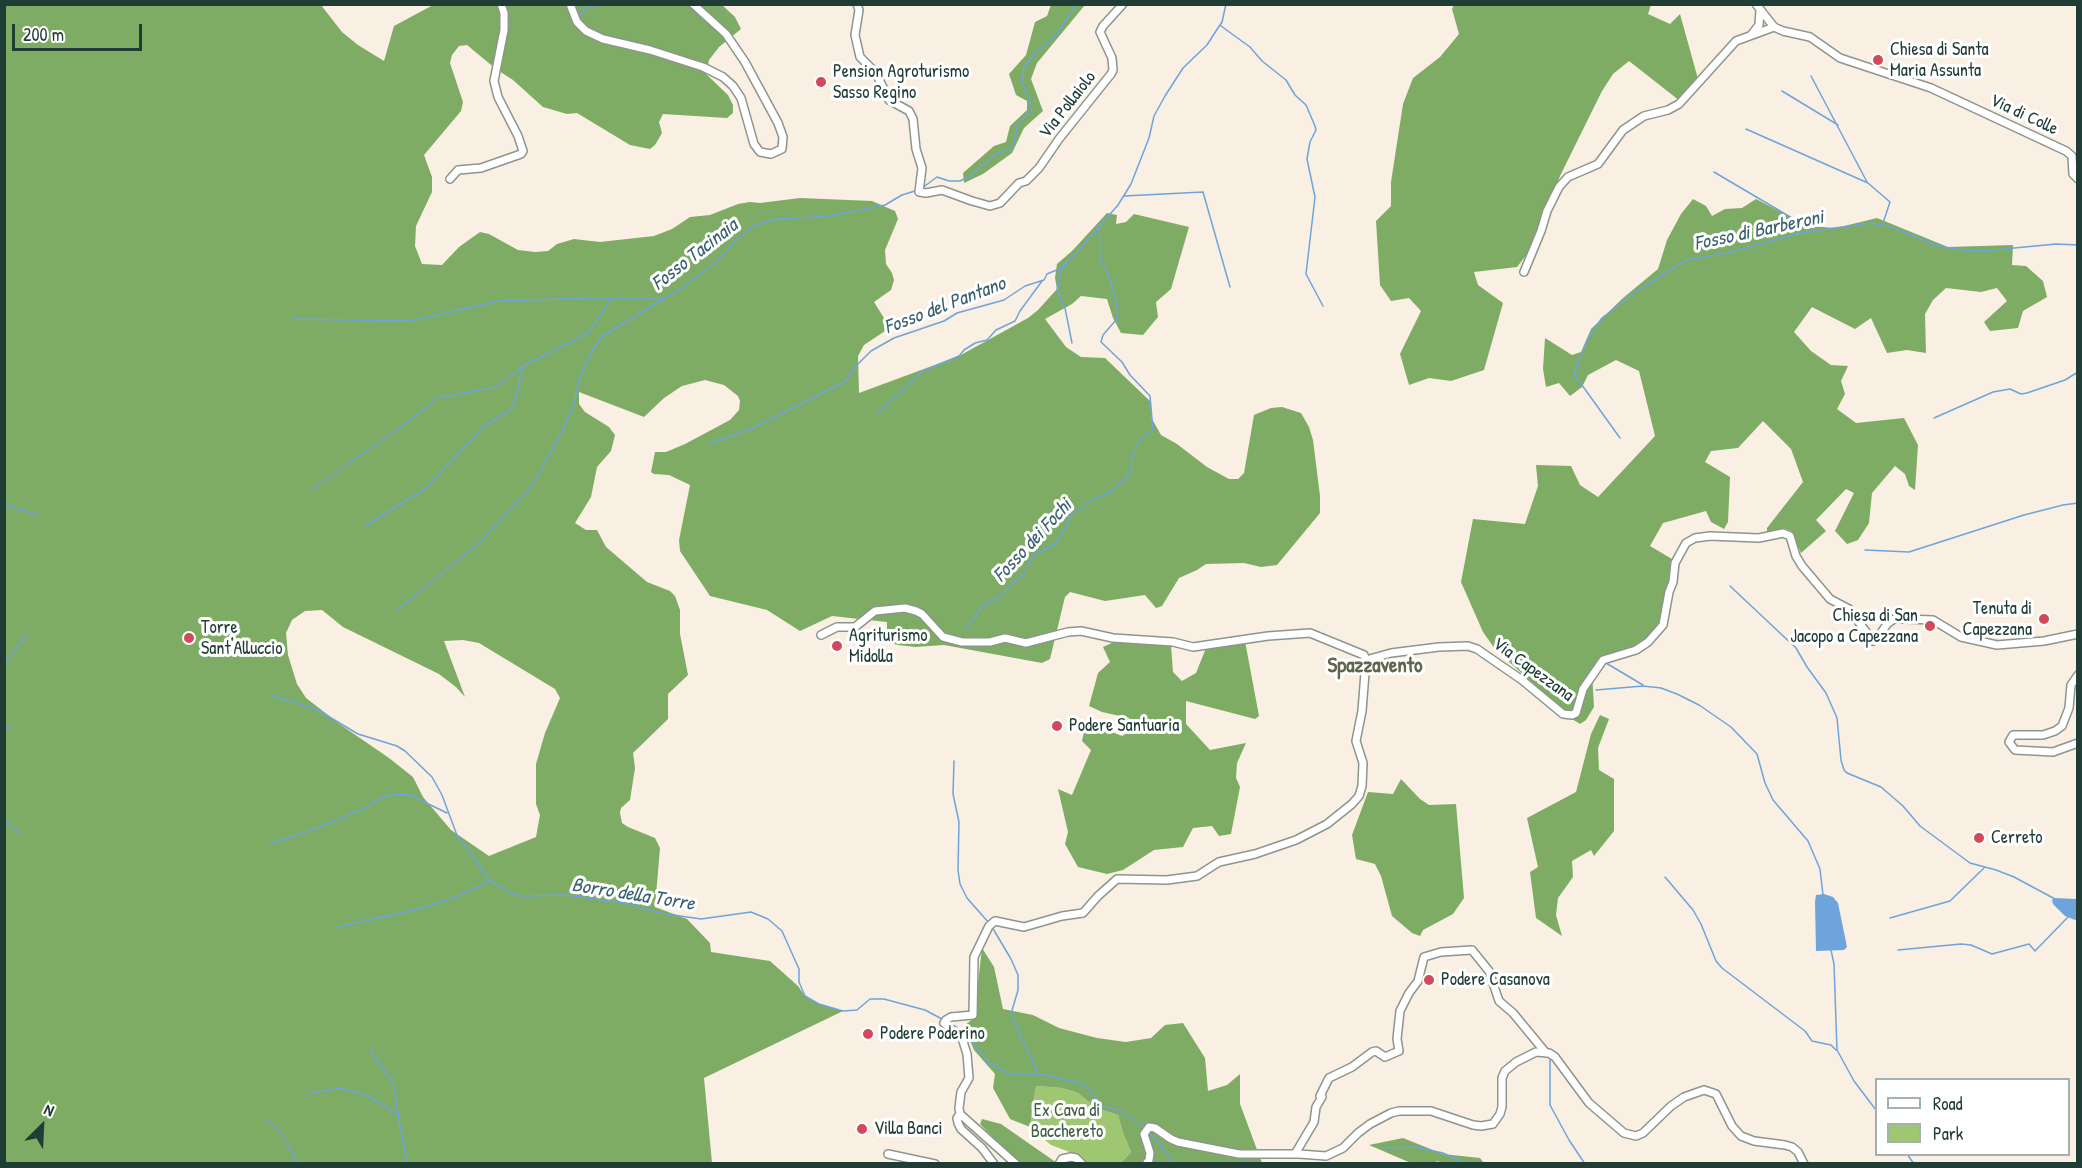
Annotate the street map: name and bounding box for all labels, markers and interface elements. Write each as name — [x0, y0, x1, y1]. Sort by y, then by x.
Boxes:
scale bar — [15, 12, 146, 50]
text: 200 m — [23, 22, 64, 47]
place label: Chiesa di Santa Maria Assunta — [1890, 39, 1989, 82]
marker: Chiesa di Santa Maria Assunta — [1871, 53, 1885, 67]
place label: Pension Agroturismo Sasso Regino — [833, 61, 969, 104]
street label: Via Pollaiolo — [1035, 67, 1101, 143]
marker: Pension Agroturismo Sasso Regino — [814, 75, 828, 89]
street label: Via di Colle — [1987, 90, 2061, 140]
water label: Fosso di Barberoni — [1692, 206, 1826, 256]
water label: Fosso Tacinaia — [647, 214, 743, 296]
water label: Fosso del Pantano — [881, 272, 1009, 340]
water label: Fosso dei Fochi — [989, 495, 1077, 587]
place label: Tenuta di Capezzana — [1963, 598, 2032, 640]
place label: Chiesa di San Jacopo a Capezzana — [1790, 605, 1918, 648]
marker: Tenuta di Capezzana — [2037, 612, 2051, 626]
place label: Torre Sant'Alluccio — [201, 617, 283, 660]
marker: Chiesa di San Jacopo a Capezzana — [1923, 619, 1937, 633]
place label: Agriturismo Midolla — [849, 625, 928, 668]
marker: Torre Sant'Alluccio — [182, 631, 196, 645]
street label: Via Capezzana — [1488, 633, 1578, 707]
marker: Agriturismo Midolla — [830, 639, 844, 653]
district label: Spazzavento — [1327, 653, 1423, 679]
place label: Podere Santuaria — [1069, 715, 1179, 737]
marker: Podere Santuaria — [1050, 719, 1064, 733]
place label: Cerreto — [1991, 827, 2042, 849]
marker: Cerreto — [1972, 831, 1986, 845]
water label: Borro della Torre — [570, 873, 696, 917]
place label: Podere Casanova — [1441, 969, 1550, 991]
marker: Podere Casanova — [1422, 973, 1436, 987]
place label: Podere Poderino — [880, 1023, 985, 1045]
marker: Podere Poderino — [861, 1027, 875, 1041]
legend — [1875, 1078, 2070, 1156]
text: Road — [1933, 1091, 1963, 1116]
north arrow — [12, 1096, 72, 1156]
text: N — [41, 1098, 58, 1121]
park label: Ex Cava di Bacchereto — [1031, 1100, 1103, 1142]
place label: Villa Banci — [874, 1118, 942, 1140]
text: Park — [1933, 1121, 1963, 1146]
marker: Villa Banci — [855, 1122, 869, 1136]

